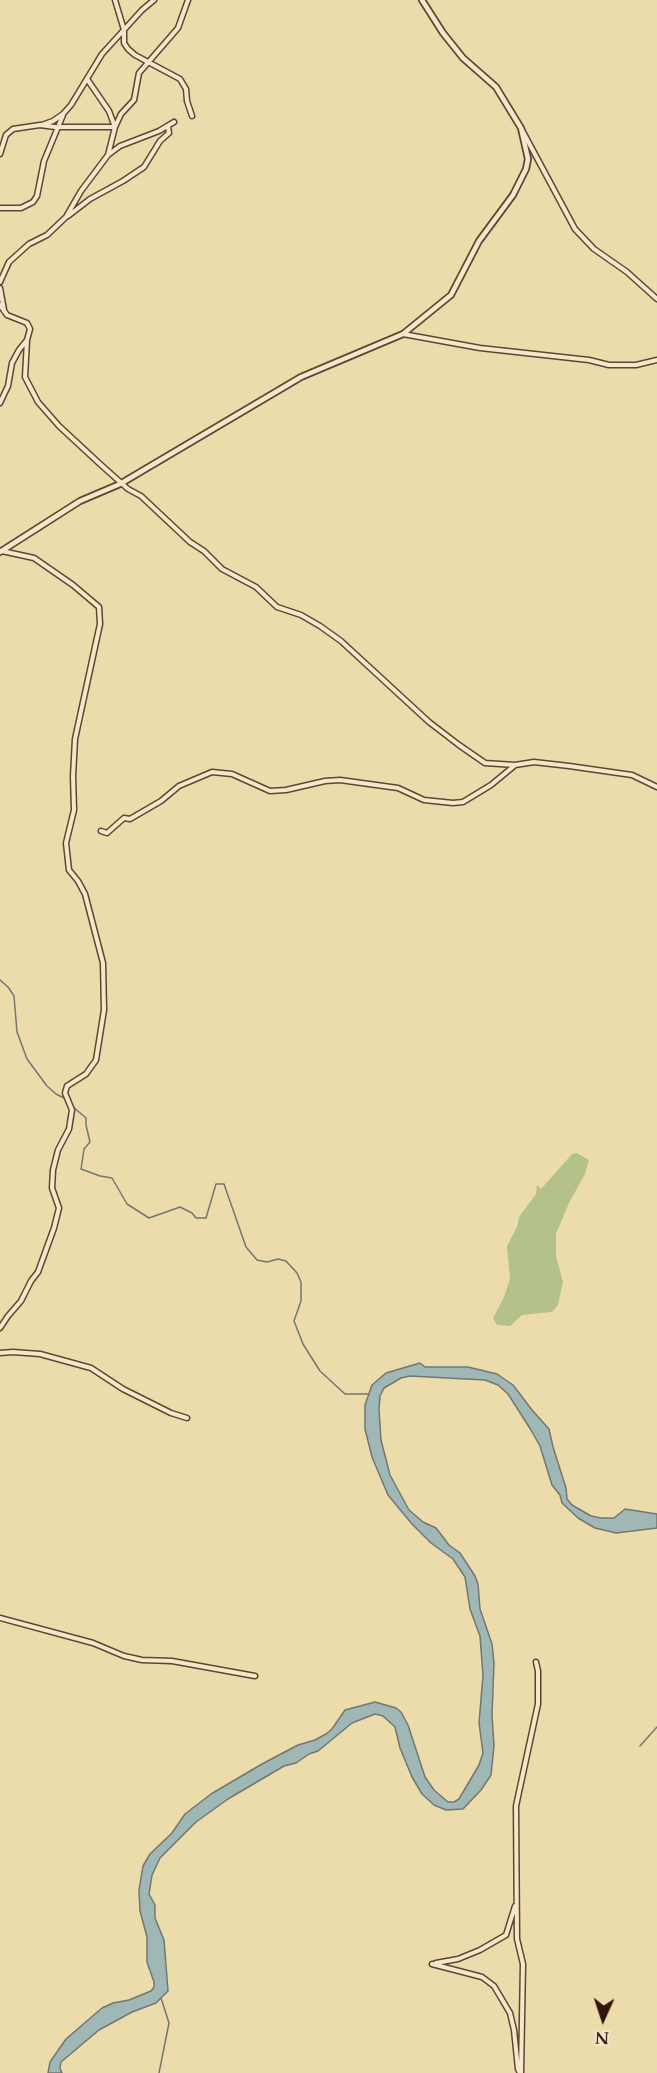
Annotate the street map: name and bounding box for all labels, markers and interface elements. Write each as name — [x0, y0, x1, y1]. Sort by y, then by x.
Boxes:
north arrow — [573, 1989, 633, 2049]
text: N — [595, 2026, 610, 2048]

